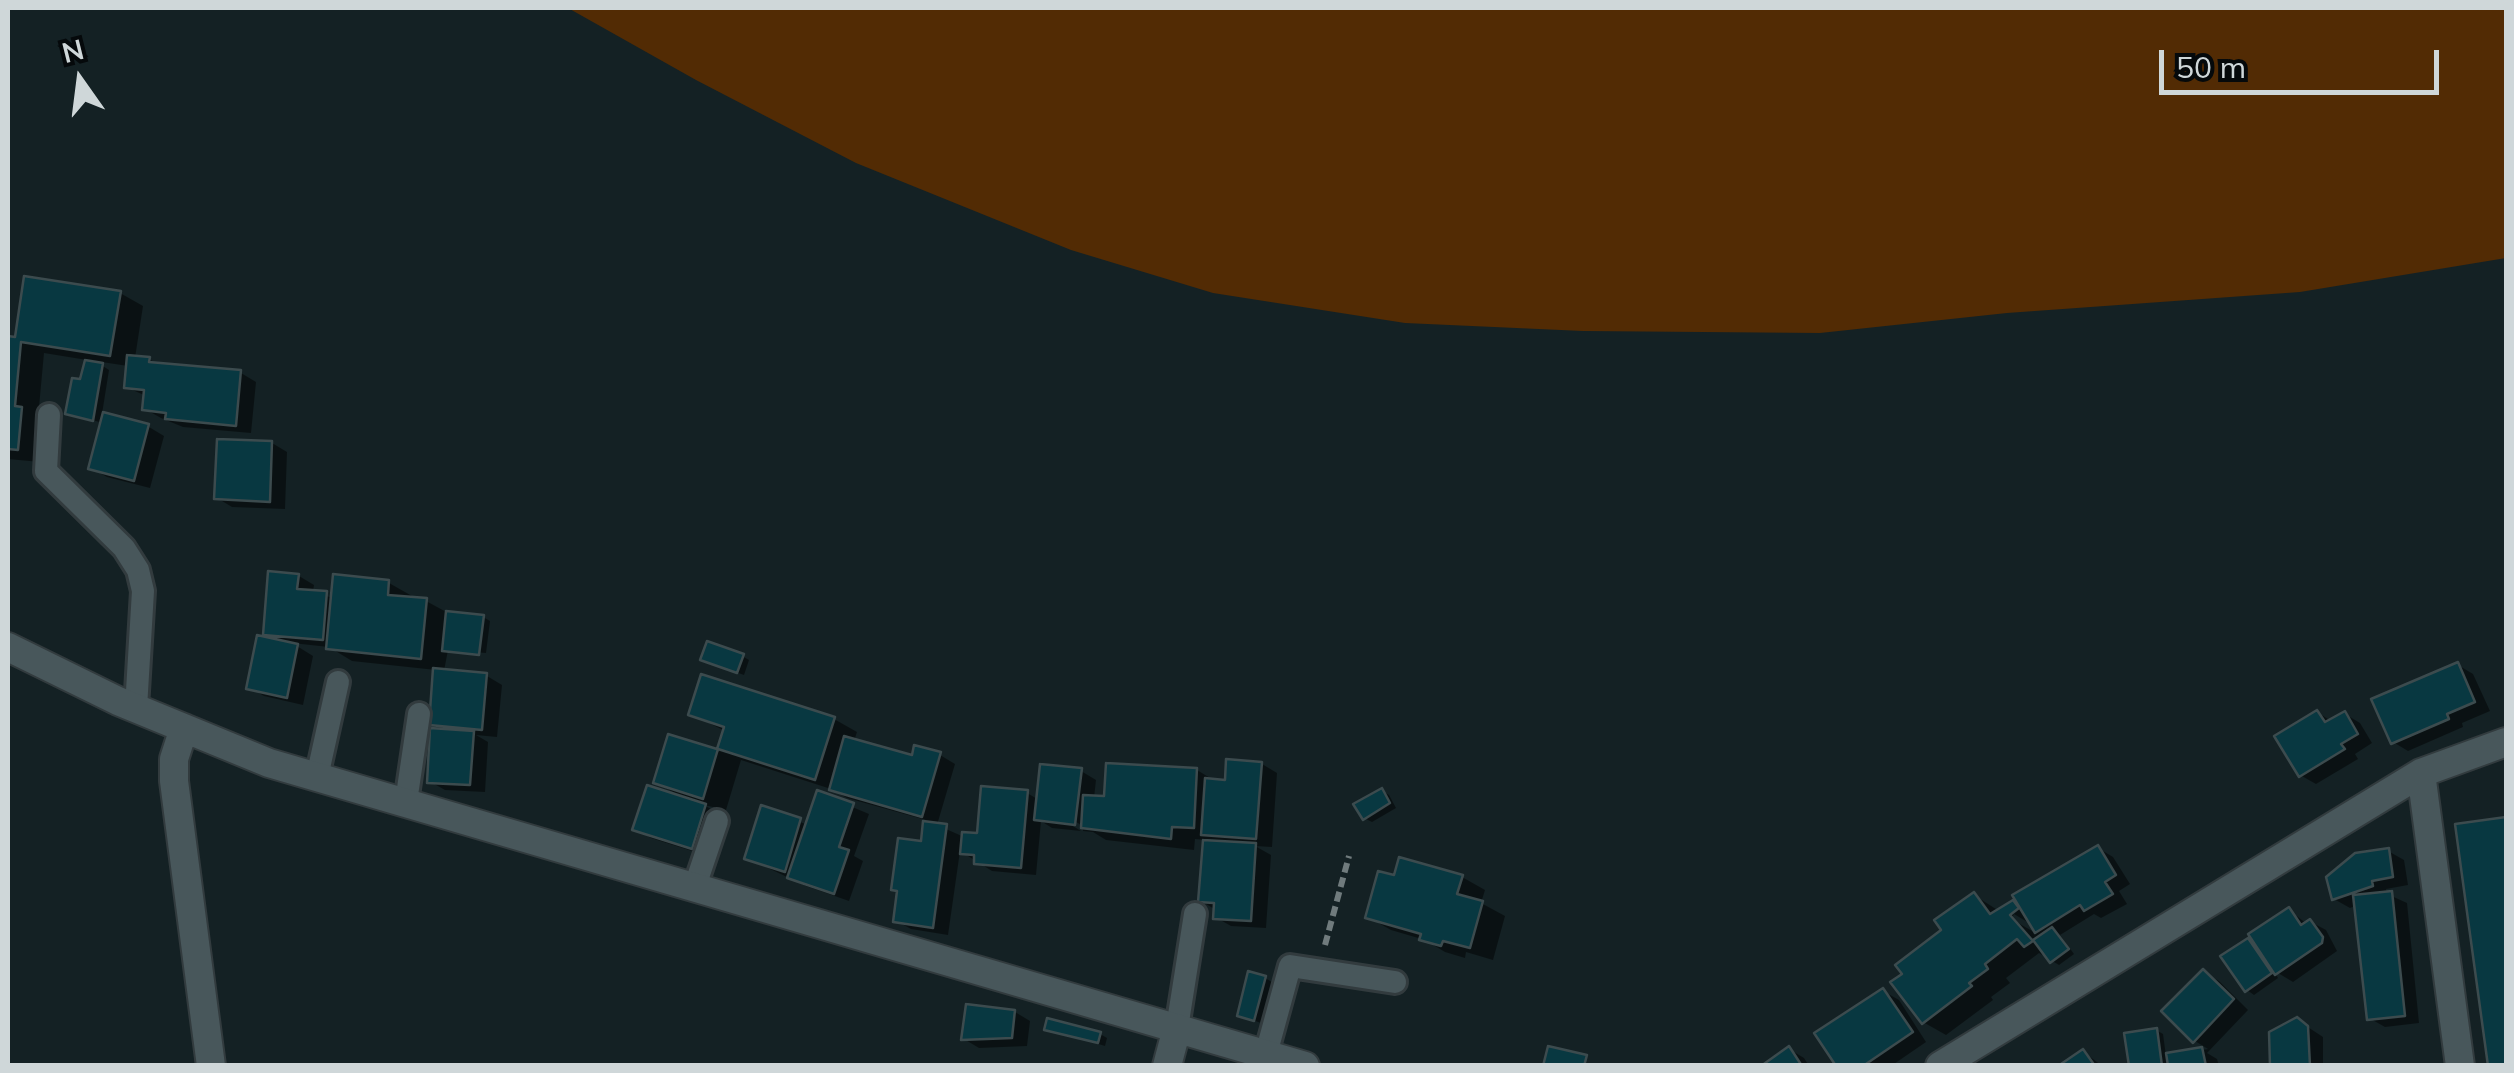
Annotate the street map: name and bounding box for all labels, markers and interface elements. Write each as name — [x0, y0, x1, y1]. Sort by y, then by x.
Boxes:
north arrow — [30, 30, 130, 130]
scale bar — [2164, 30, 2444, 92]
text: N — [58, 31, 87, 70]
text: 50 m — [2176, 48, 2246, 86]

